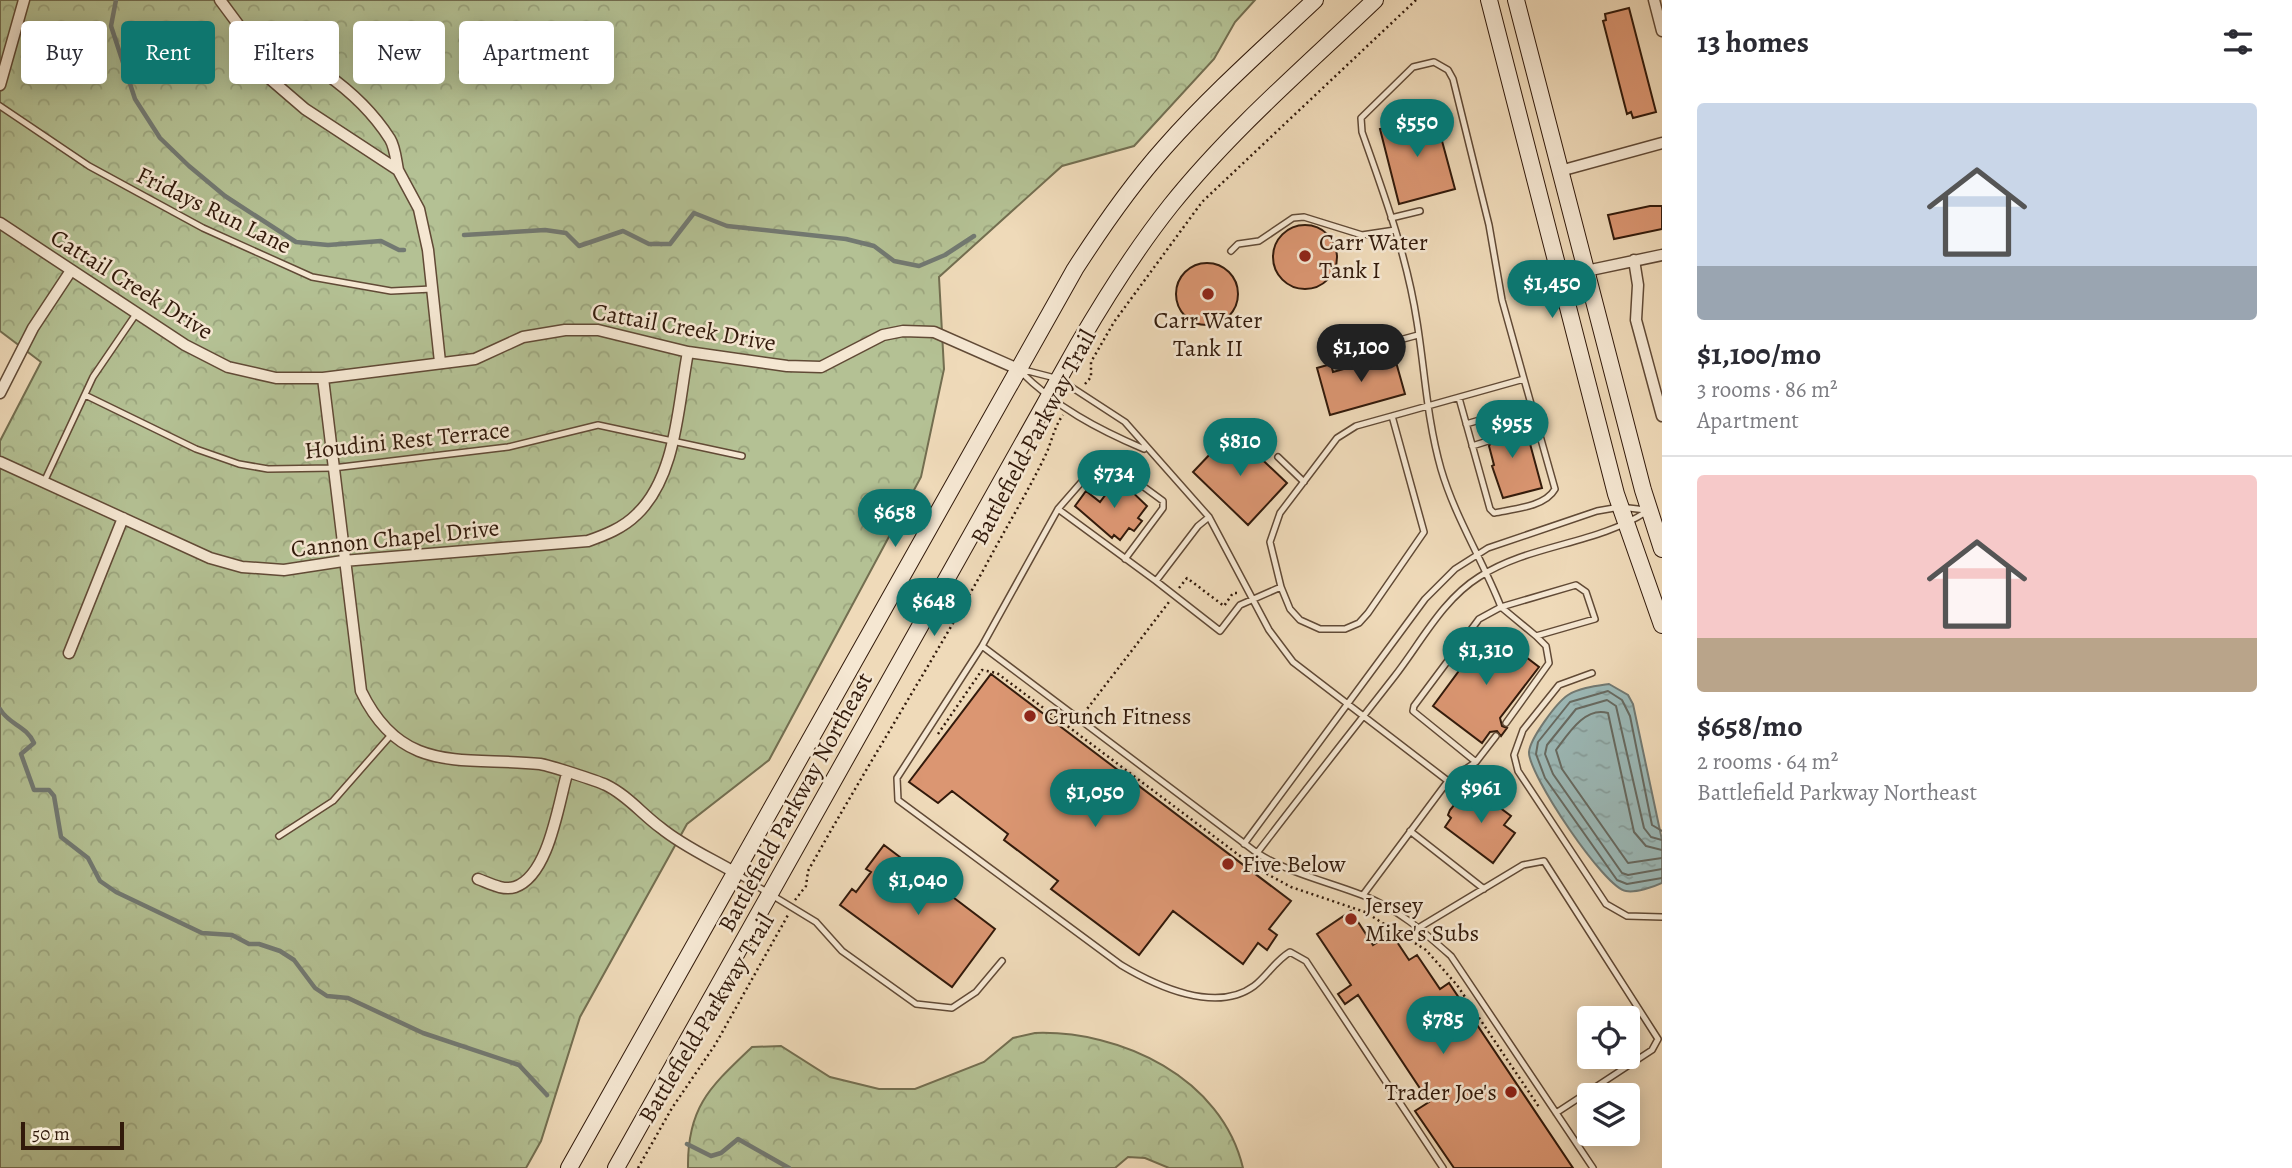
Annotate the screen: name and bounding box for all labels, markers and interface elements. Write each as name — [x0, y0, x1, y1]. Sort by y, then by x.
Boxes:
chip: Buy — [21, 21, 107, 84]
chip: Rent — [121, 21, 215, 84]
chip: Filters — [229, 21, 339, 84]
chip: New — [353, 21, 445, 84]
chip: Apartment — [459, 21, 614, 84]
text: 13 homes — [1697, 22, 1809, 62]
icon: filters — [2219, 23, 2257, 61]
pin: $550 — [1376, 100, 1458, 159]
text: $550 — [1396, 106, 1438, 137]
icon: home — [1914, 149, 2040, 275]
street label: Fridays Run Lane — [131, 159, 297, 261]
street label: Cattail Creek Drive — [45, 221, 219, 347]
place label: Carr Water Tank I — [1319, 226, 1428, 286]
marker: Carr Water Tank I — [1297, 248, 1313, 264]
pin: $1,450 — [1495, 260, 1609, 320]
text: $1,450 — [1523, 267, 1581, 298]
marker: Carr Water Tank II — [1200, 286, 1216, 302]
street label: Cattail Creek Drive — [590, 295, 778, 359]
place label: Carr Water Tank II — [1154, 304, 1262, 364]
street label: Battlefield Parkway Trail — [963, 324, 1103, 550]
pin: $1,100 — [1304, 324, 1418, 384]
text: $1,100 — [1333, 331, 1389, 362]
text: $1,100/mo — [1697, 334, 1821, 374]
text: 3 rooms · 86 m² — [1697, 374, 1838, 405]
pin: $955 — [1471, 400, 1553, 460]
text: Apartment — [1697, 405, 1799, 436]
text: $955 — [1491, 407, 1533, 438]
street label: Houdini Rest Terrace — [303, 413, 511, 467]
pin: $810 — [1199, 419, 1281, 478]
text: $810 — [1219, 425, 1261, 456]
pin: $734 — [1073, 450, 1155, 510]
text: $734 — [1093, 457, 1135, 488]
pin: $658 — [854, 490, 936, 549]
text: $658 — [874, 496, 916, 527]
street label: Cannon Chapel Drive — [289, 511, 501, 565]
icon: home — [1914, 521, 2040, 647]
pin: $648 — [893, 578, 975, 638]
text: $648 — [912, 585, 956, 616]
pin: $1,310 — [1429, 628, 1543, 687]
text: $1,310 — [1459, 634, 1513, 665]
street label: Battlefield Parkway Northeast — [710, 666, 880, 938]
place label: Crunch Fitness — [1044, 700, 1191, 732]
text: $658/mo — [1697, 706, 1803, 746]
marker: Crunch Fitness — [1022, 708, 1038, 724]
text: 2 rooms · 64 m² — [1697, 746, 1838, 777]
pin: $961 — [1440, 766, 1522, 825]
pin: $1,050 — [1038, 770, 1152, 829]
text: $961 — [1461, 772, 1501, 803]
text: $1,050 — [1066, 776, 1124, 807]
text: Battlefield Parkway Northeast — [1697, 777, 1977, 808]
place label: Five Below — [1242, 848, 1346, 880]
marker: Five Below — [1220, 856, 1236, 872]
pin: $1,040 — [861, 858, 975, 917]
text: $1,040 — [888, 864, 948, 895]
place label: Jersey Mike's Subs — [1365, 889, 1479, 949]
street label: Battlefield Parkway Trail — [631, 907, 781, 1129]
marker: Jersey Mike's Subs — [1343, 911, 1359, 927]
pin: $785 — [1402, 996, 1484, 1056]
text: $785 — [1422, 1003, 1464, 1034]
map controls — [1577, 1006, 1640, 1146]
button: locate — [1577, 1006, 1640, 1069]
place label: Trader Joe's — [1385, 1076, 1497, 1108]
button: layers — [1577, 1083, 1640, 1146]
marker: Trader Joe's — [1503, 1084, 1519, 1100]
scale bar — [21, 1119, 124, 1151]
text: 50 m — [32, 1121, 70, 1147]

